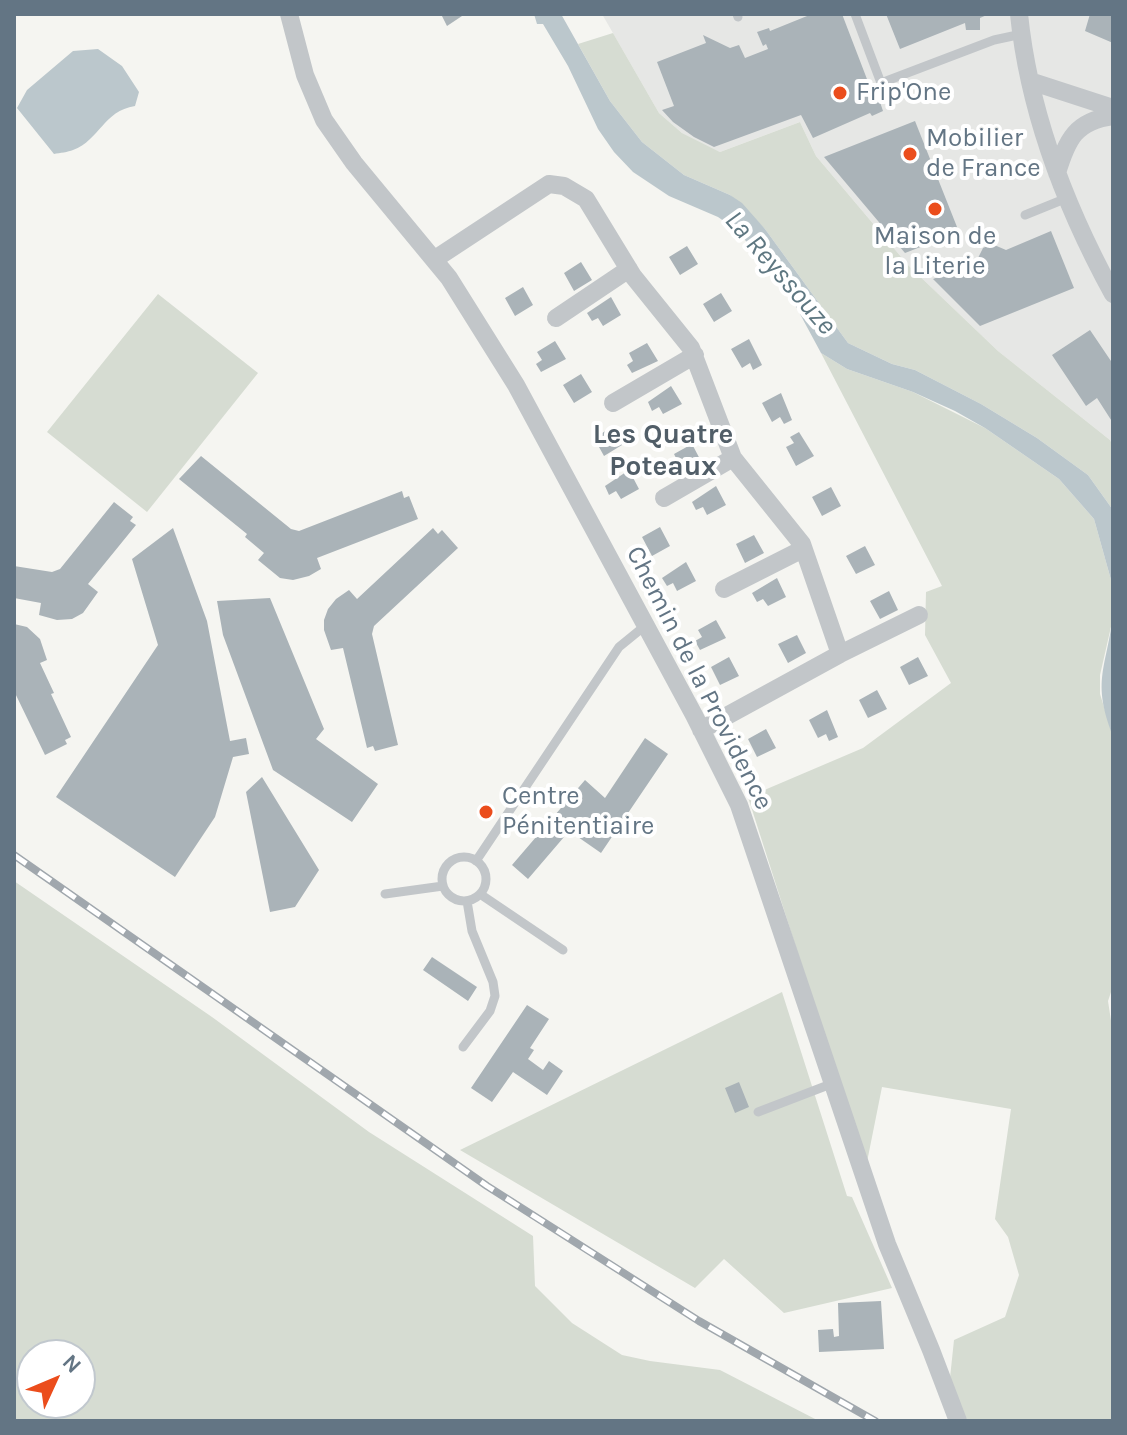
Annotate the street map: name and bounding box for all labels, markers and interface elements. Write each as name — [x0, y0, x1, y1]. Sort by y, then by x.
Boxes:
place label: Frip'One — [856, 77, 951, 109]
marker: Frip'One — [831, 84, 849, 102]
place label: Mobilier de France — [926, 123, 1041, 184]
marker: Mobilier de France — [901, 145, 919, 163]
marker: Maison de la Literie — [926, 200, 944, 218]
water label: La Reyssouze — [717, 204, 843, 342]
place label: Maison de la Literie — [874, 221, 996, 282]
district label: Les Quatre Poteaux — [593, 418, 733, 484]
street label: Chemin de la Providence — [619, 541, 779, 815]
place label: Centre Pénitentiaire — [502, 781, 654, 842]
marker: Centre Pénitentiaire — [477, 803, 495, 821]
north arrow — [16, 1339, 96, 1419]
text: N — [57, 1349, 87, 1378]

